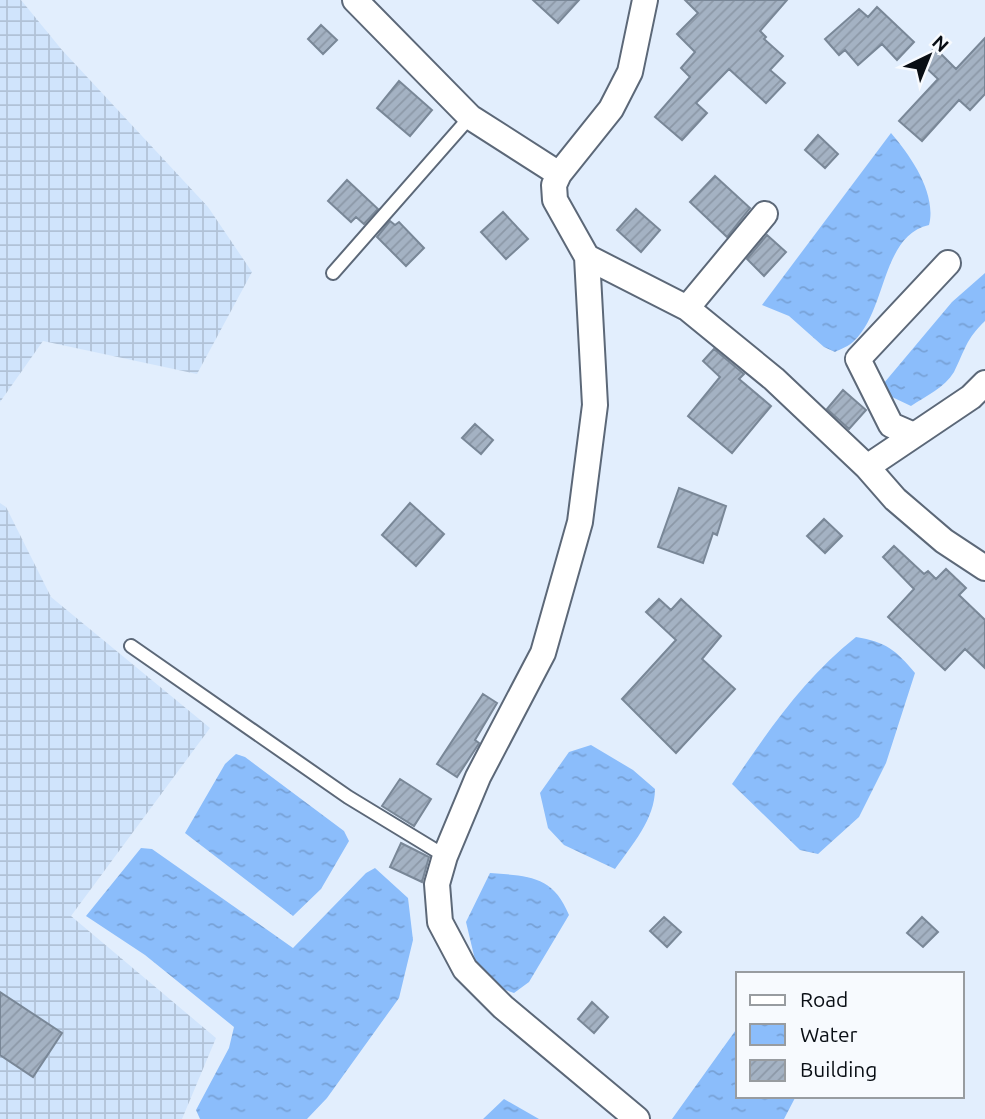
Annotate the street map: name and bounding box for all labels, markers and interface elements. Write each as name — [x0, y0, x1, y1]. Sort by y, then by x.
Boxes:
north arrow — [894, 21, 964, 91]
text: N — [928, 31, 953, 56]
legend — [736, 972, 964, 1098]
text: Road — [800, 987, 848, 1011]
text: Water — [800, 1022, 858, 1046]
text: Building — [800, 1057, 877, 1081]

